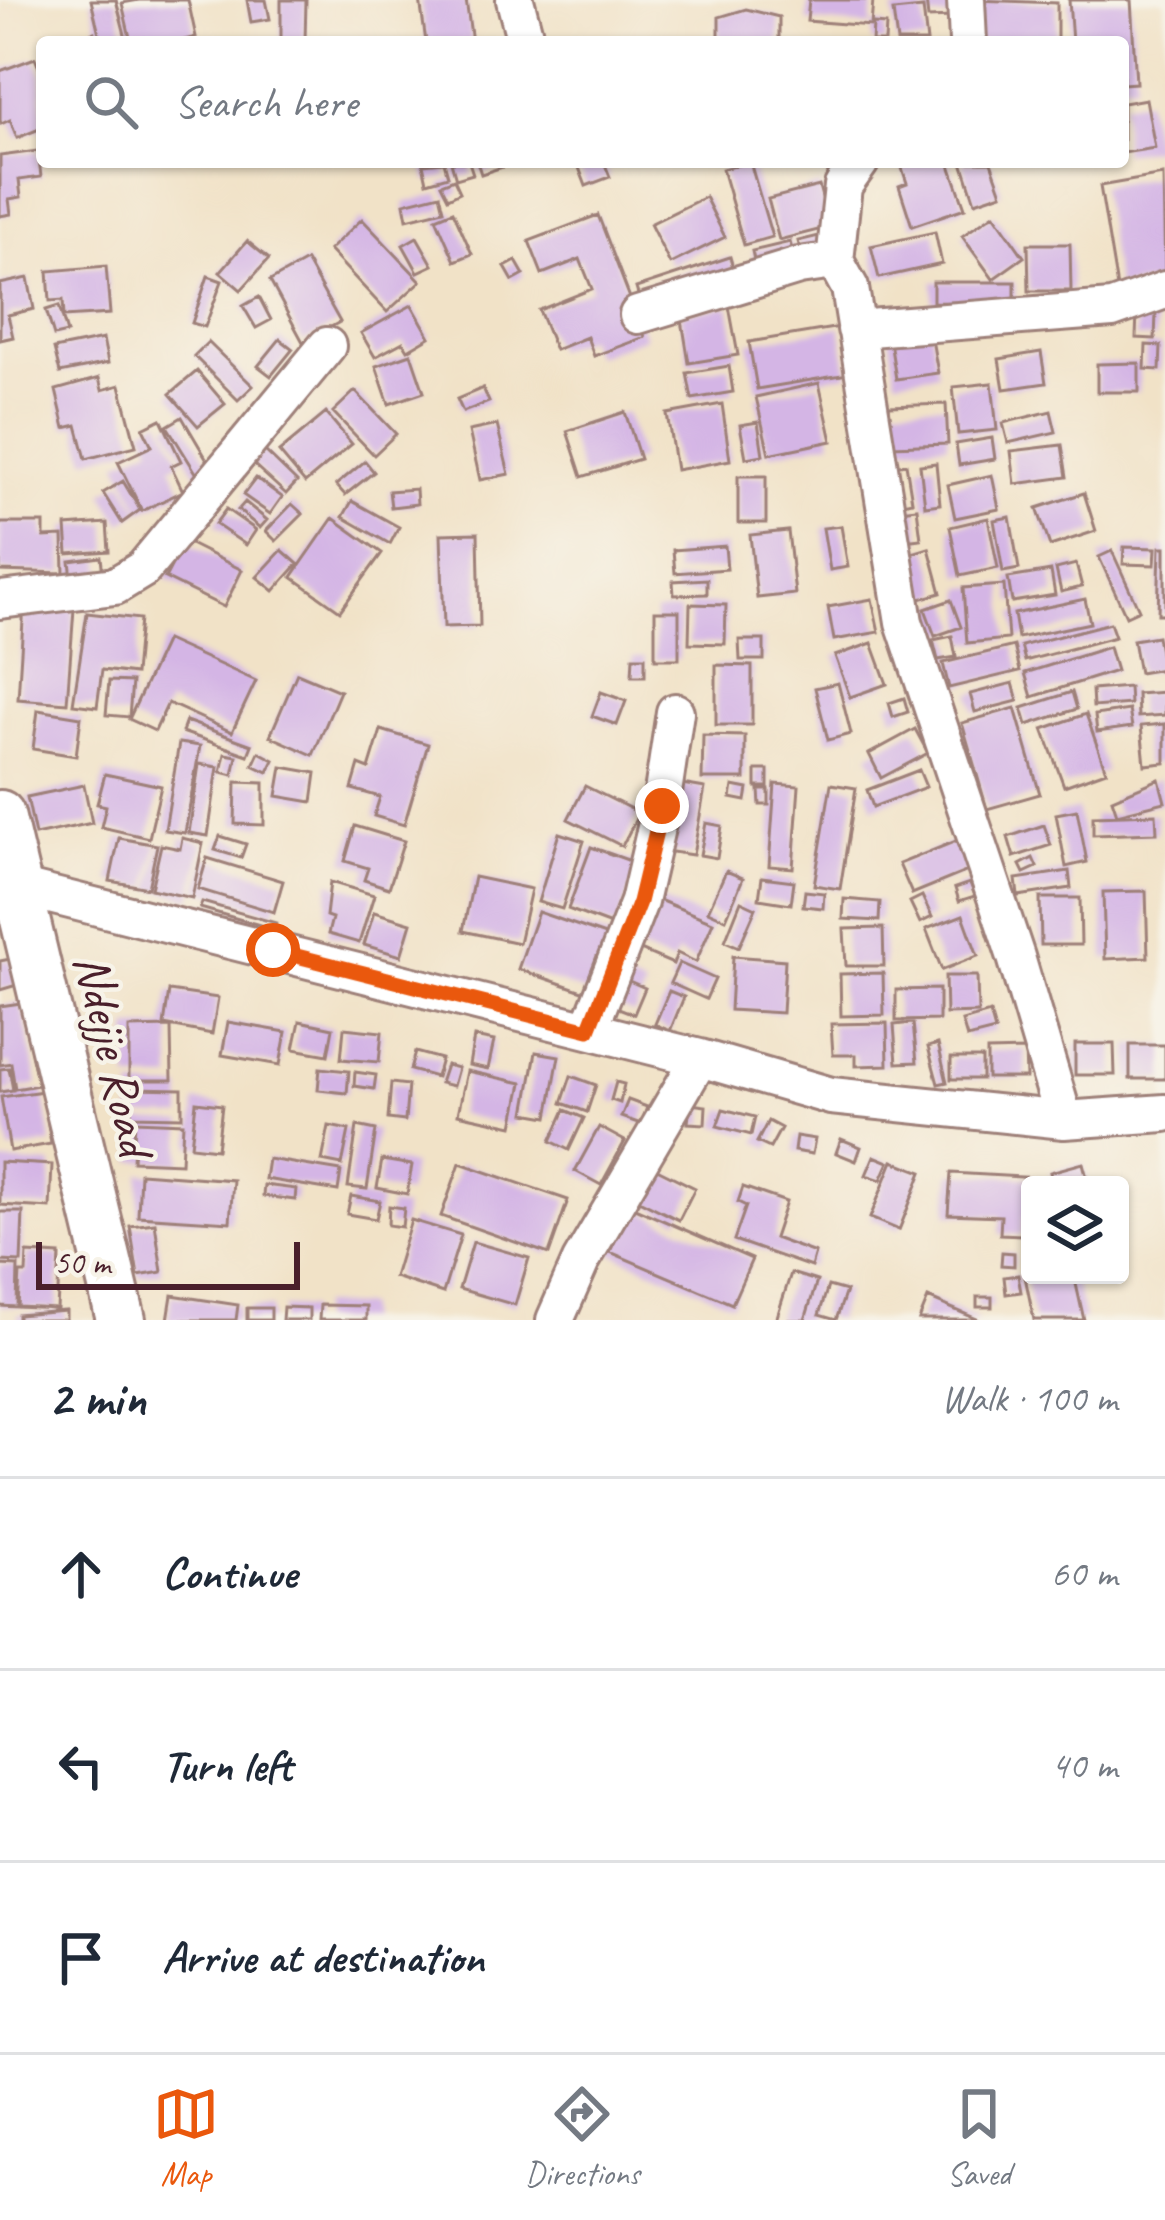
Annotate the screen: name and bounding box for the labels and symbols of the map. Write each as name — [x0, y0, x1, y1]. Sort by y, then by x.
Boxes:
route end — [635, 779, 689, 833]
route start — [246, 923, 300, 977]
street label: Ndejje Road — [60, 948, 170, 1168]
scale bar — [36, 1236, 300, 1289]

